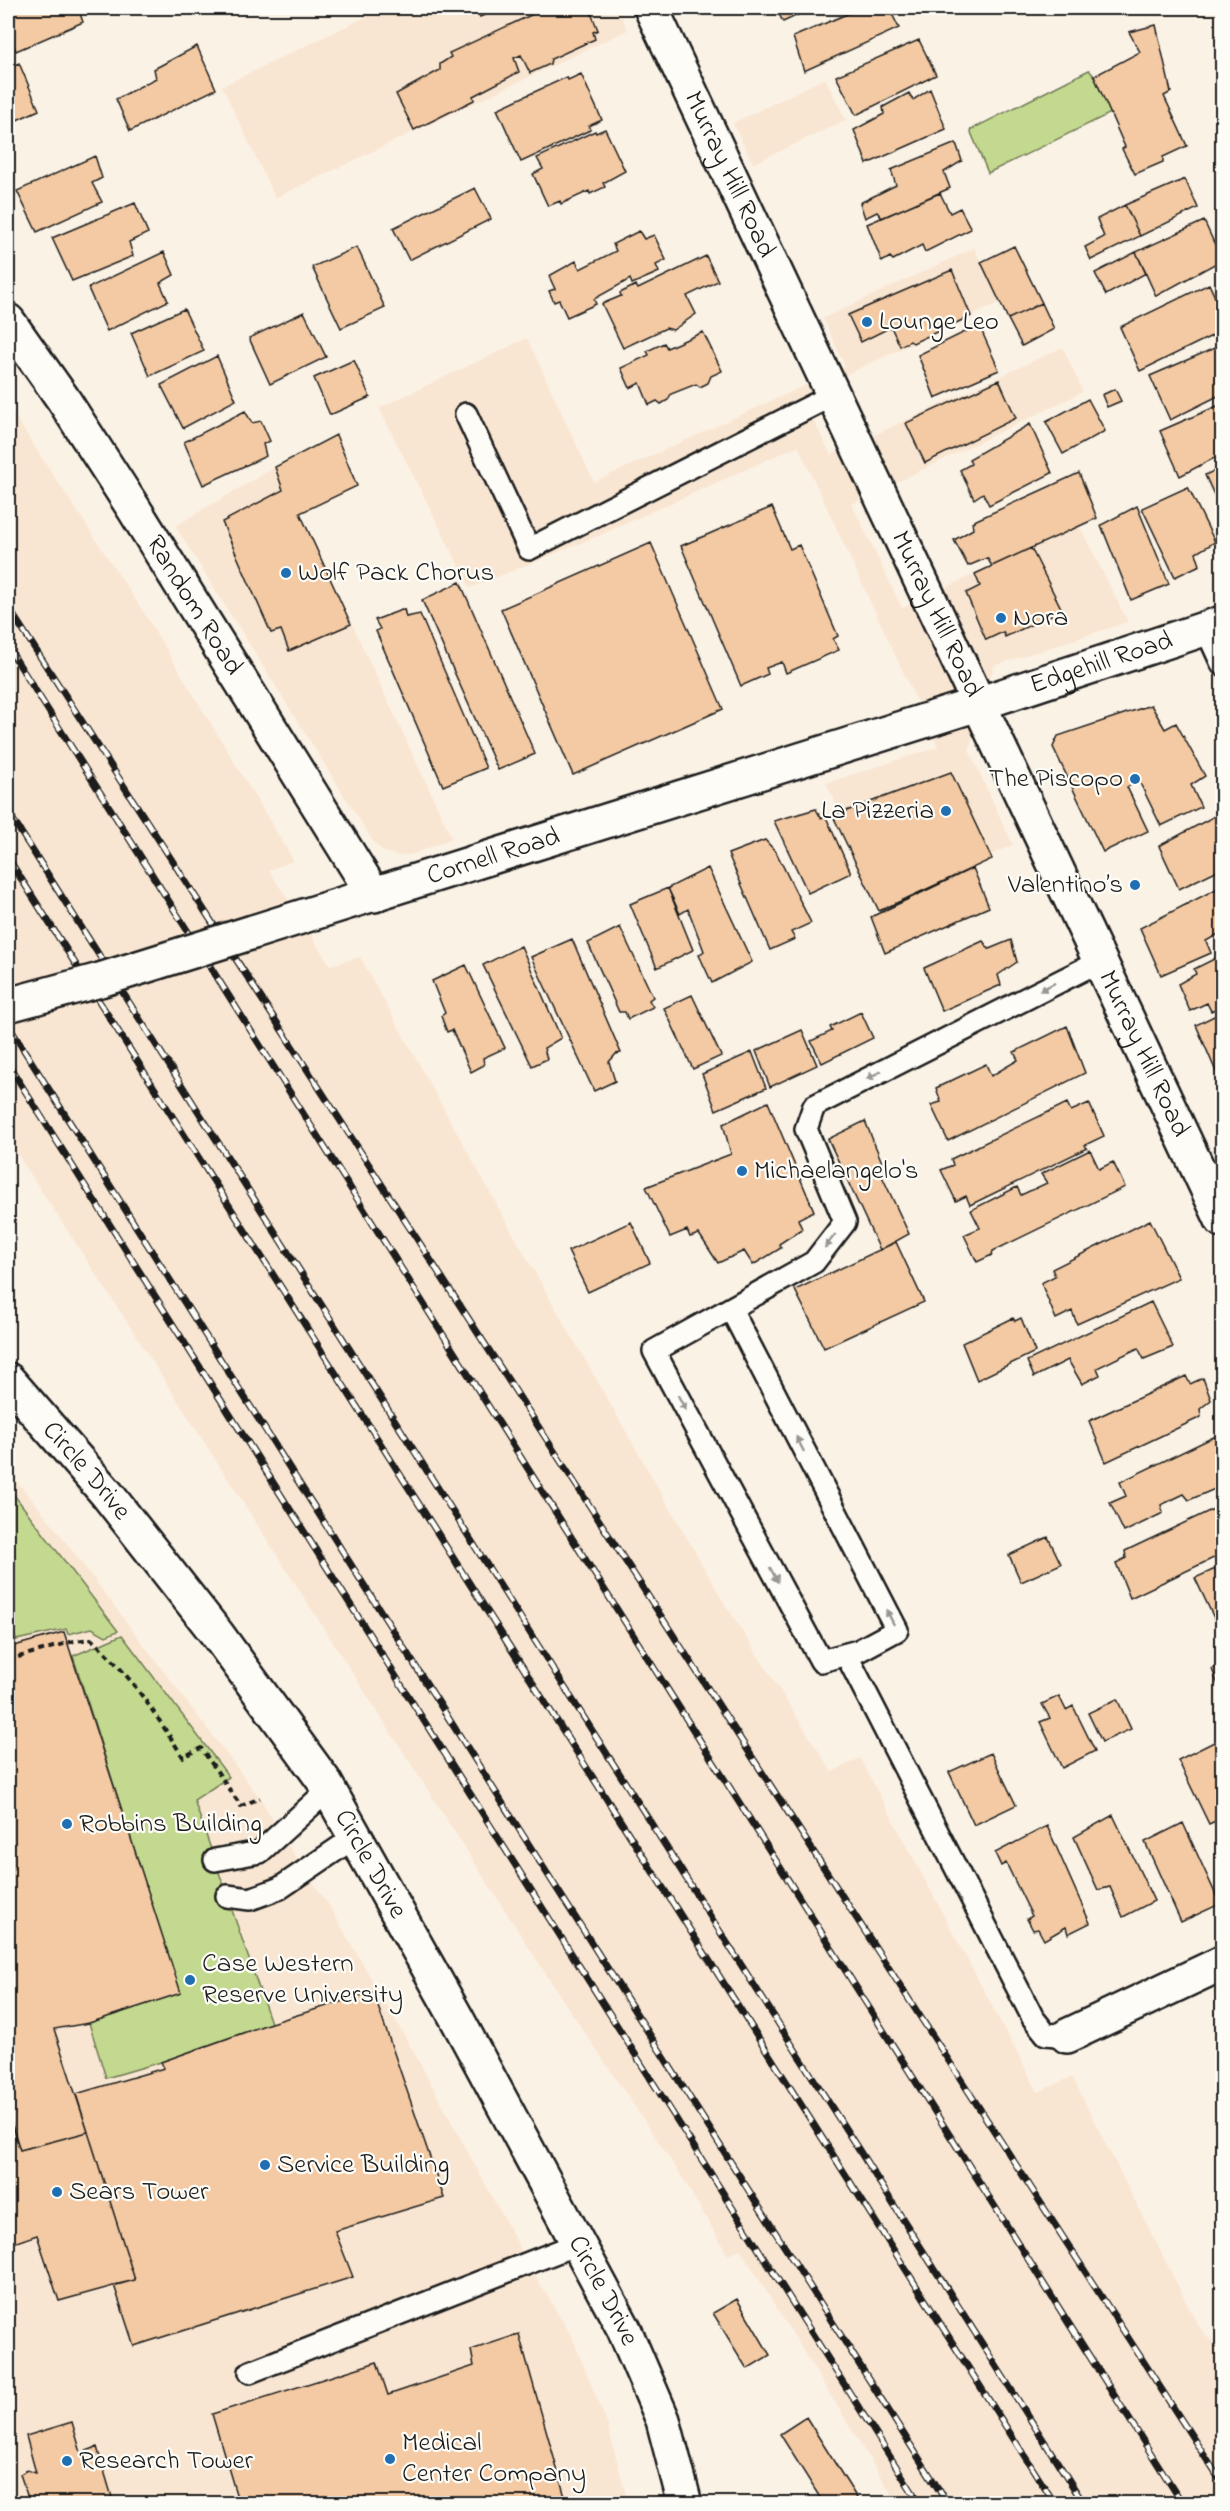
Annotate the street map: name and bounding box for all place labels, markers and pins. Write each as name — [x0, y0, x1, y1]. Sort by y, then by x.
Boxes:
place label: Lounge Leo — [879, 303, 999, 342]
marker: Lounge Leo — [860, 315, 874, 329]
place label: Wolf Pack Chorus — [298, 554, 494, 593]
marker: Wolf Pack Chorus — [279, 566, 293, 580]
place label: Nora — [1013, 599, 1068, 638]
marker: Nora — [994, 611, 1008, 625]
place label: The Piscopo — [988, 760, 1123, 799]
marker: The Piscopo — [1128, 772, 1142, 786]
place label: La Pizzeria — [821, 792, 934, 831]
marker: La Pizzeria — [939, 804, 953, 818]
place label: Valentino’s — [1007, 866, 1123, 905]
marker: Valentino’s — [1128, 878, 1142, 892]
place label: Michaelangelo's — [754, 1152, 919, 1191]
marker: Michaelangelo's — [735, 1164, 749, 1178]
place label: Robbins Building — [79, 1805, 262, 1844]
marker: Robbins Building — [60, 1817, 74, 1831]
place label: Case Western Reserve University — [202, 1945, 403, 2015]
marker: Case Western Reserve University — [183, 1973, 197, 1987]
place label: Service Building — [277, 2146, 449, 2185]
marker: Service Building — [258, 2158, 272, 2172]
place label: Sears Tower — [69, 2173, 209, 2212]
marker: Sears Tower — [50, 2185, 64, 2199]
place label: Medical Center Company — [402, 2424, 586, 2494]
place label: Research Tower — [79, 2442, 254, 2481]
marker: Medical Center Company — [383, 2452, 397, 2466]
marker: Research Tower — [60, 2454, 74, 2468]

